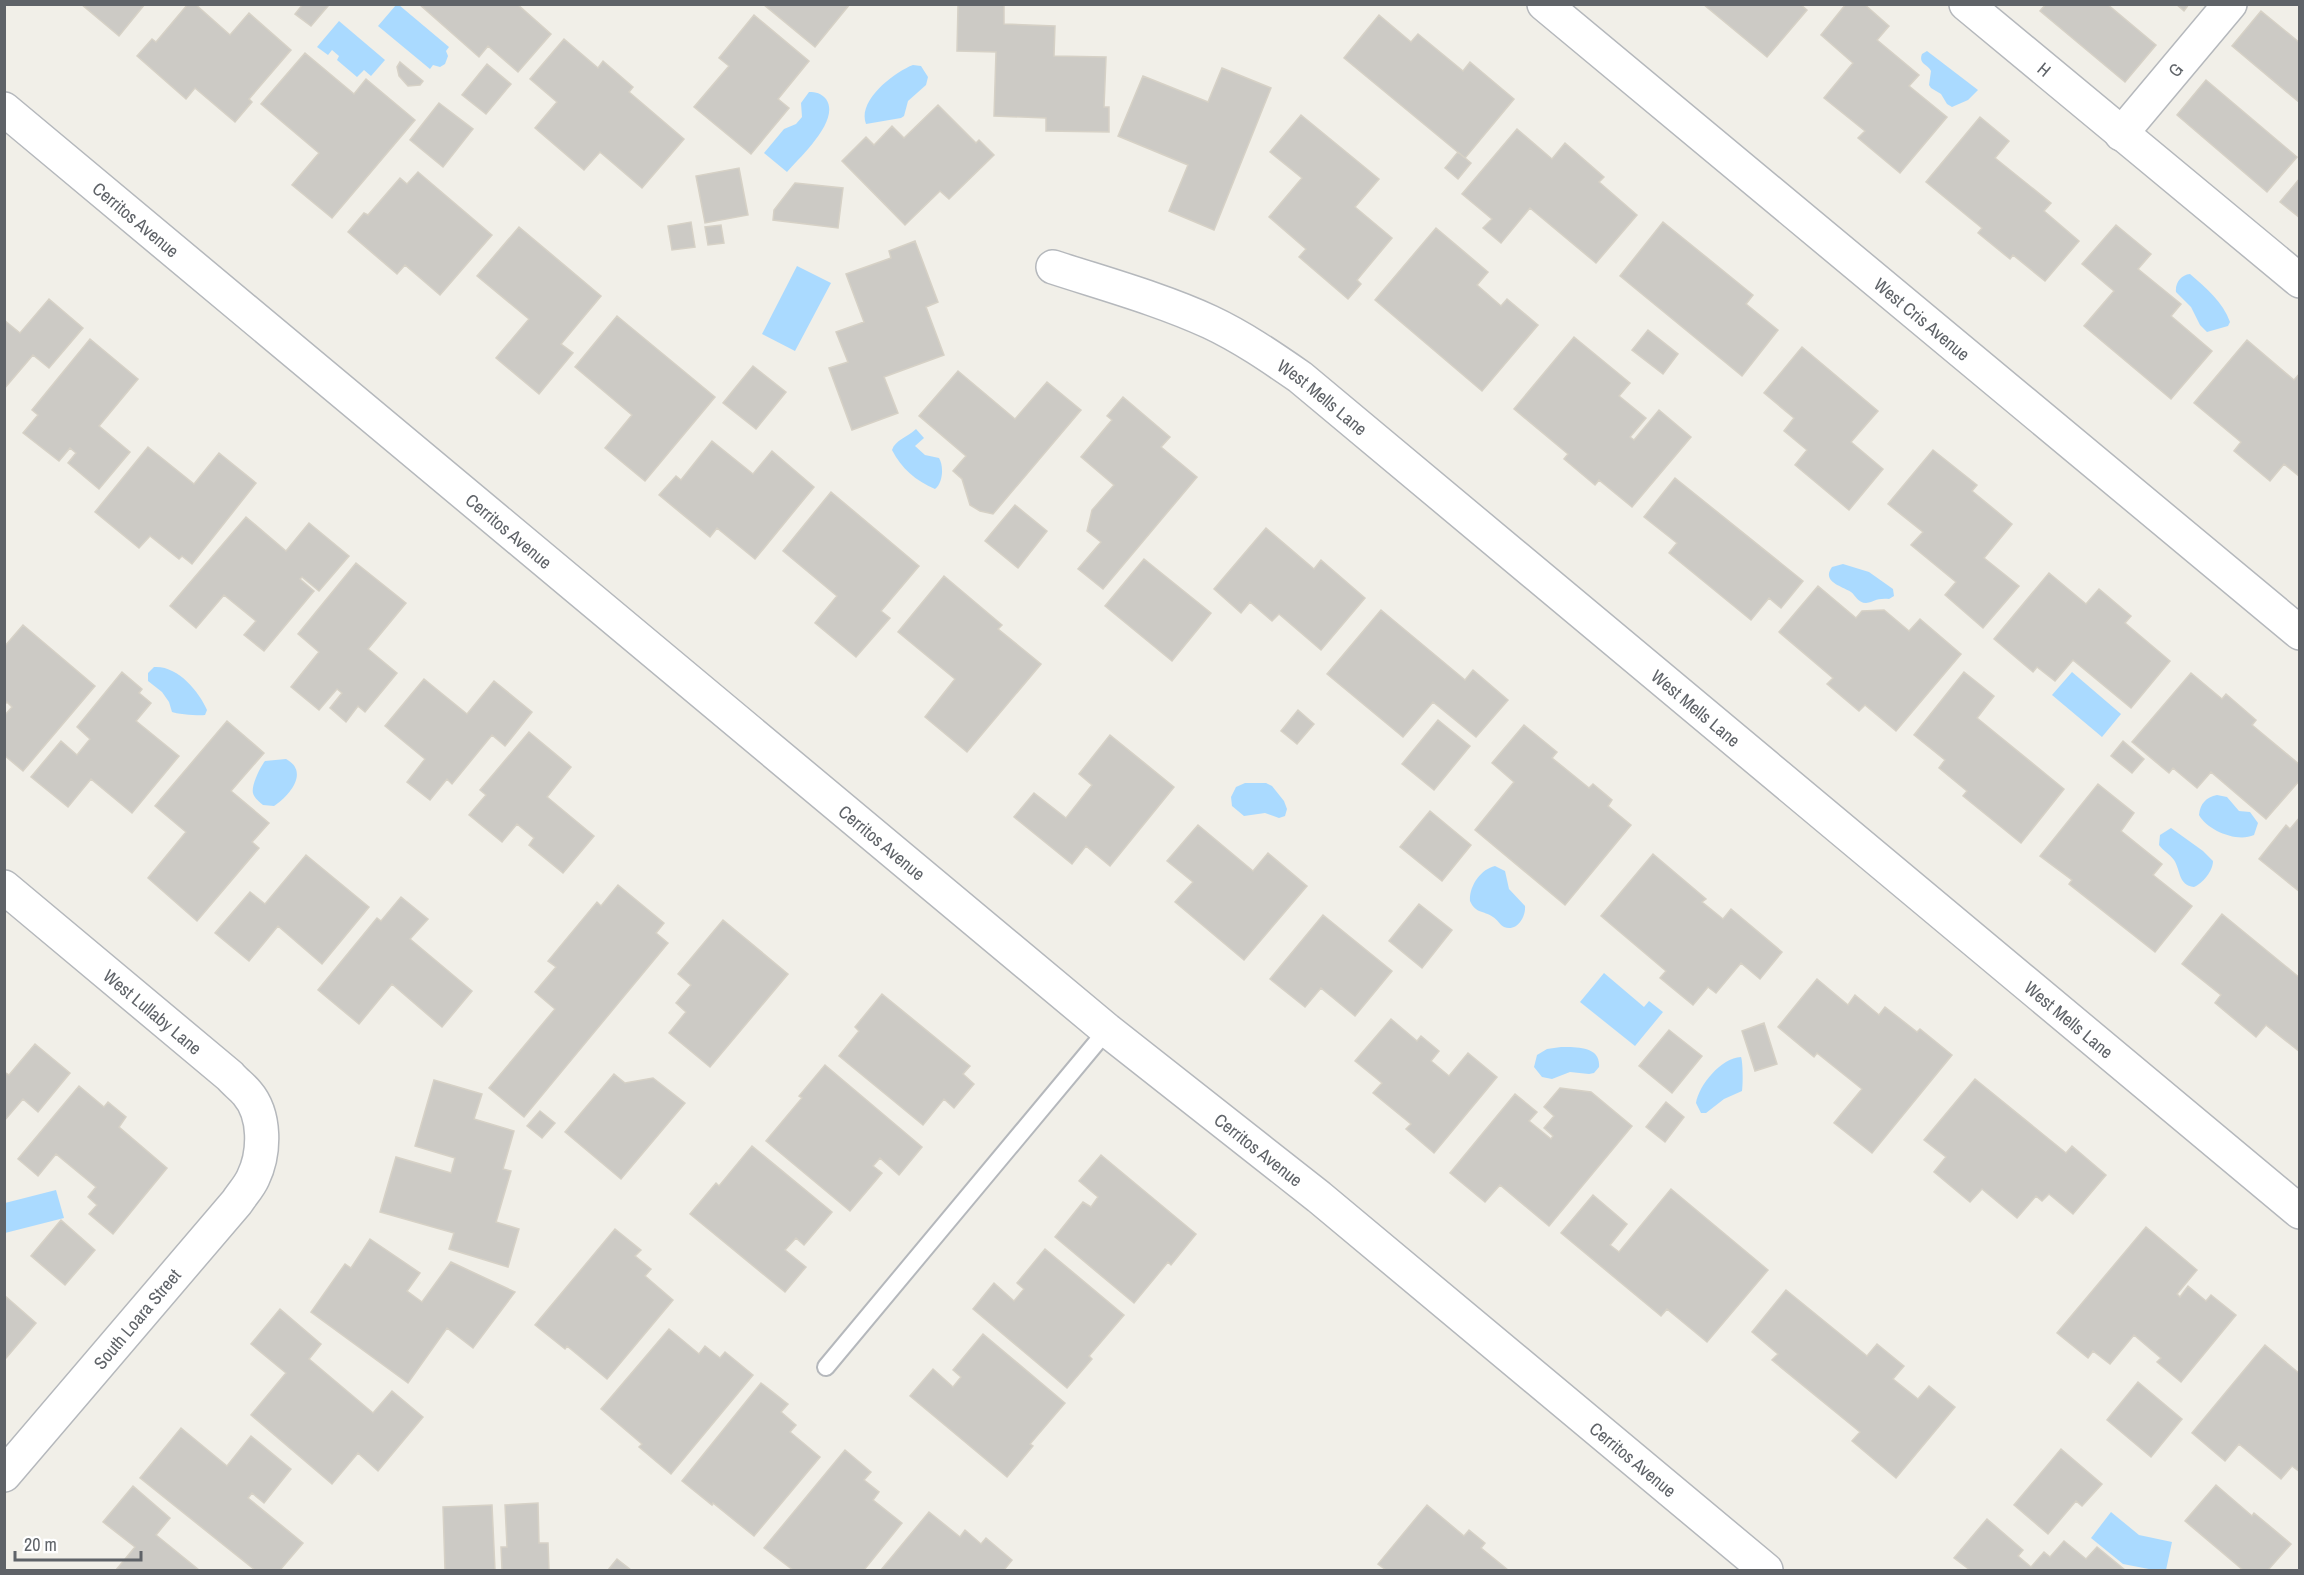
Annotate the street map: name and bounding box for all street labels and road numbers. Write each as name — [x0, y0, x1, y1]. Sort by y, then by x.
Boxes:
street label: H — [2032, 56, 2057, 82]
street label: G — [2162, 57, 2188, 82]
street label: Cerritos Avenue — [87, 176, 185, 263]
street label: West Cris Avenue — [1869, 271, 1975, 366]
street label: West Mells Lane — [1273, 353, 1373, 441]
street label: Cerritos Avenue — [460, 487, 558, 574]
street label: West Mells Lane — [1646, 663, 1746, 752]
street label: Cerritos Avenue — [834, 799, 931, 886]
street label: West Lullaby Lane — [98, 963, 207, 1060]
street label: West Mells Lane — [2019, 975, 2119, 1064]
street label: Cerritos Avenue — [1209, 1107, 1308, 1192]
street label: South Loara Street — [88, 1264, 186, 1374]
street label: Cerritos Avenue — [1585, 1416, 1682, 1503]

